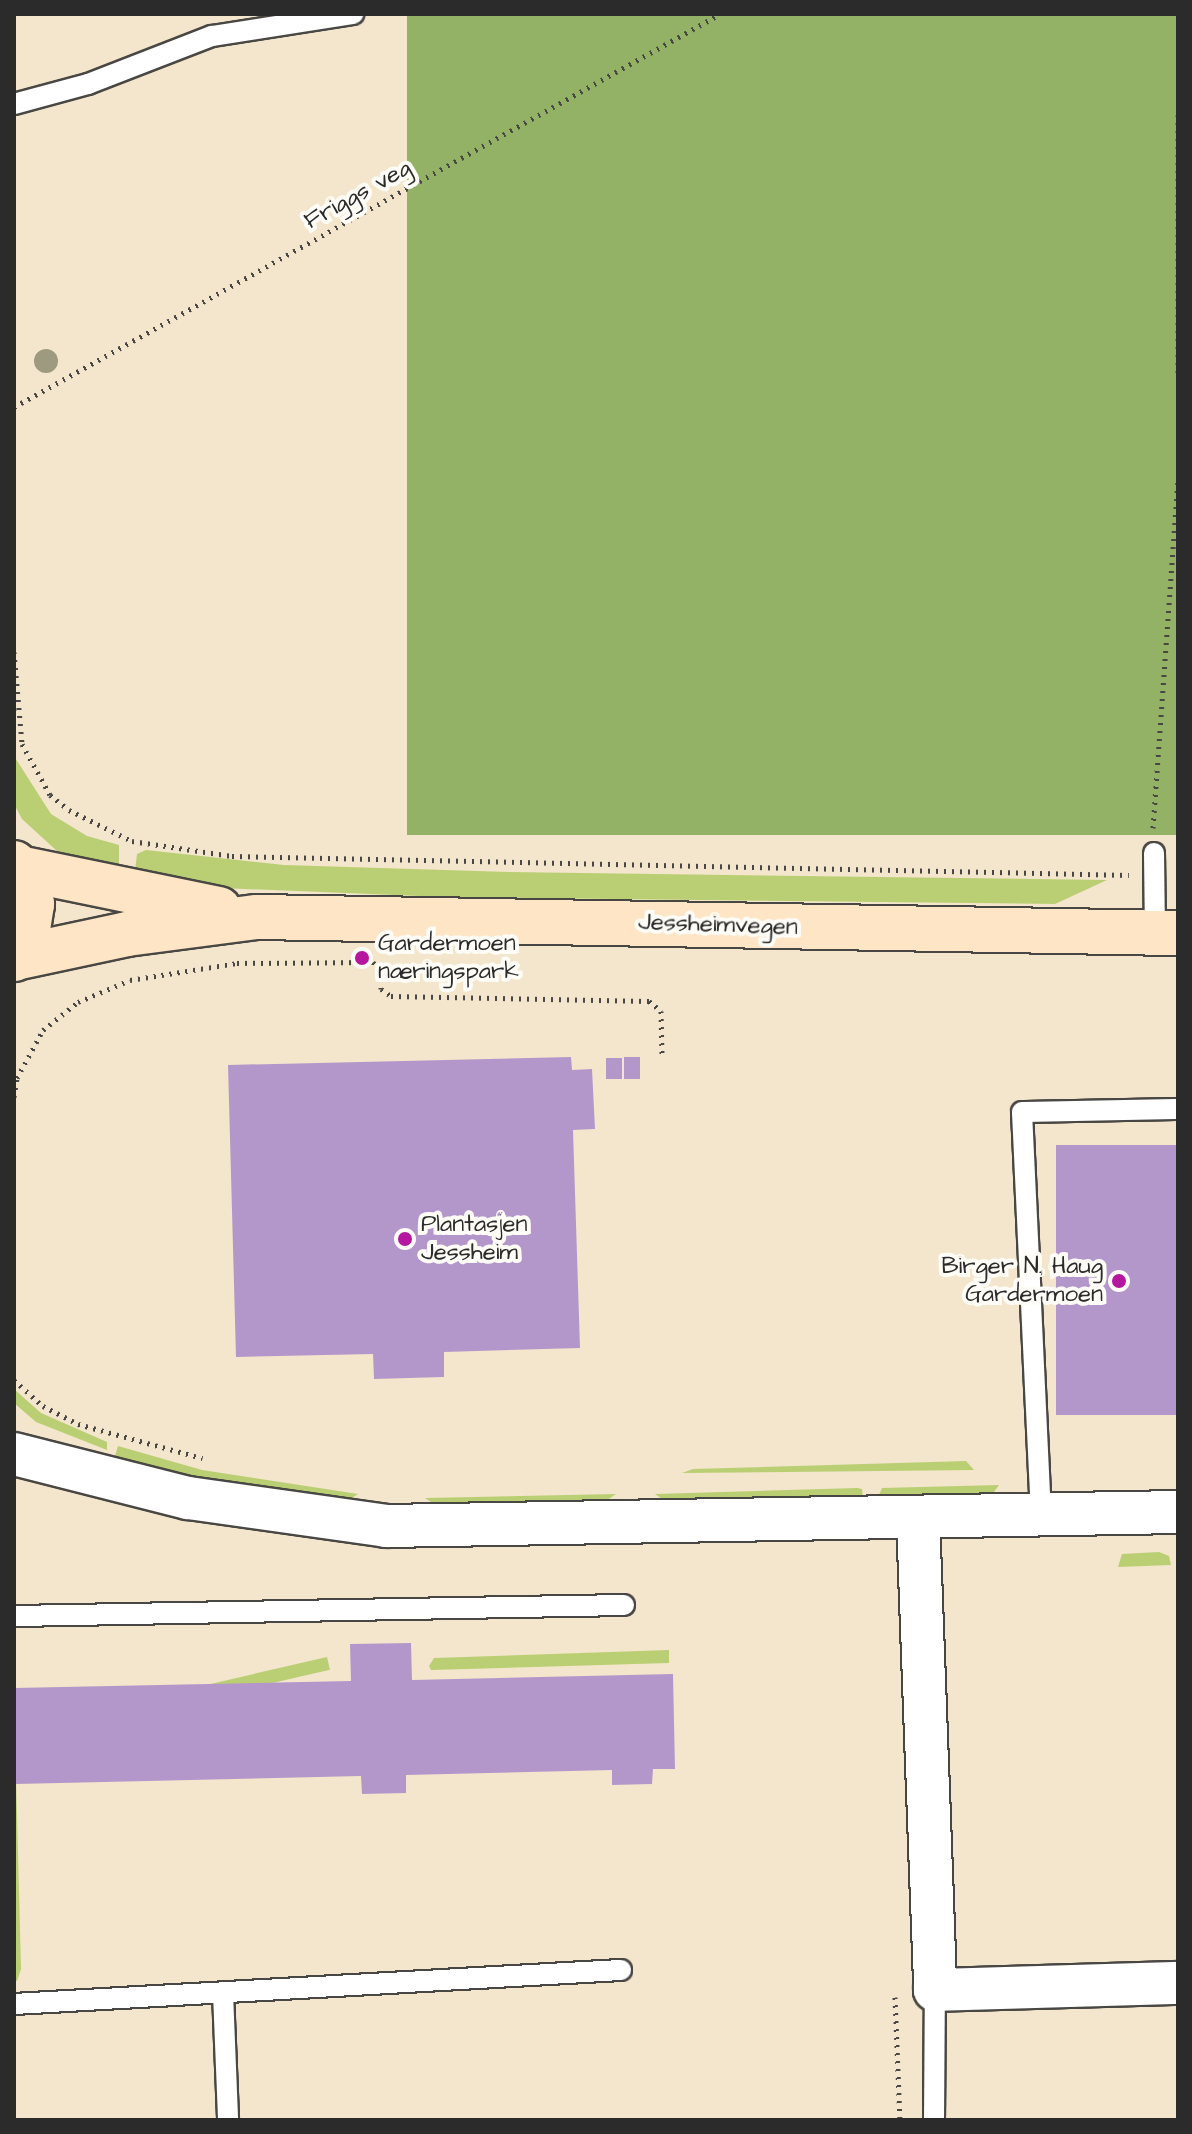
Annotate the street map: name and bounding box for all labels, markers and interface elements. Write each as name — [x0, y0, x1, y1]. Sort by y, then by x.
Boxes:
street label: Friggs veg — [300, 154, 416, 236]
street label: Jessheimvegen — [638, 908, 798, 942]
place label: Gardermoen næringspark — [378, 930, 519, 986]
marker: Gardermoen næringspark — [353, 949, 371, 967]
place label: Plantasjen Jessheim — [421, 1211, 528, 1267]
marker: Plantasjen Jessheim — [396, 1230, 414, 1248]
place label: Birger N. Haug Gardermoen — [942, 1253, 1103, 1309]
marker: Birger N. Haug Gardermoen — [1110, 1272, 1128, 1290]

